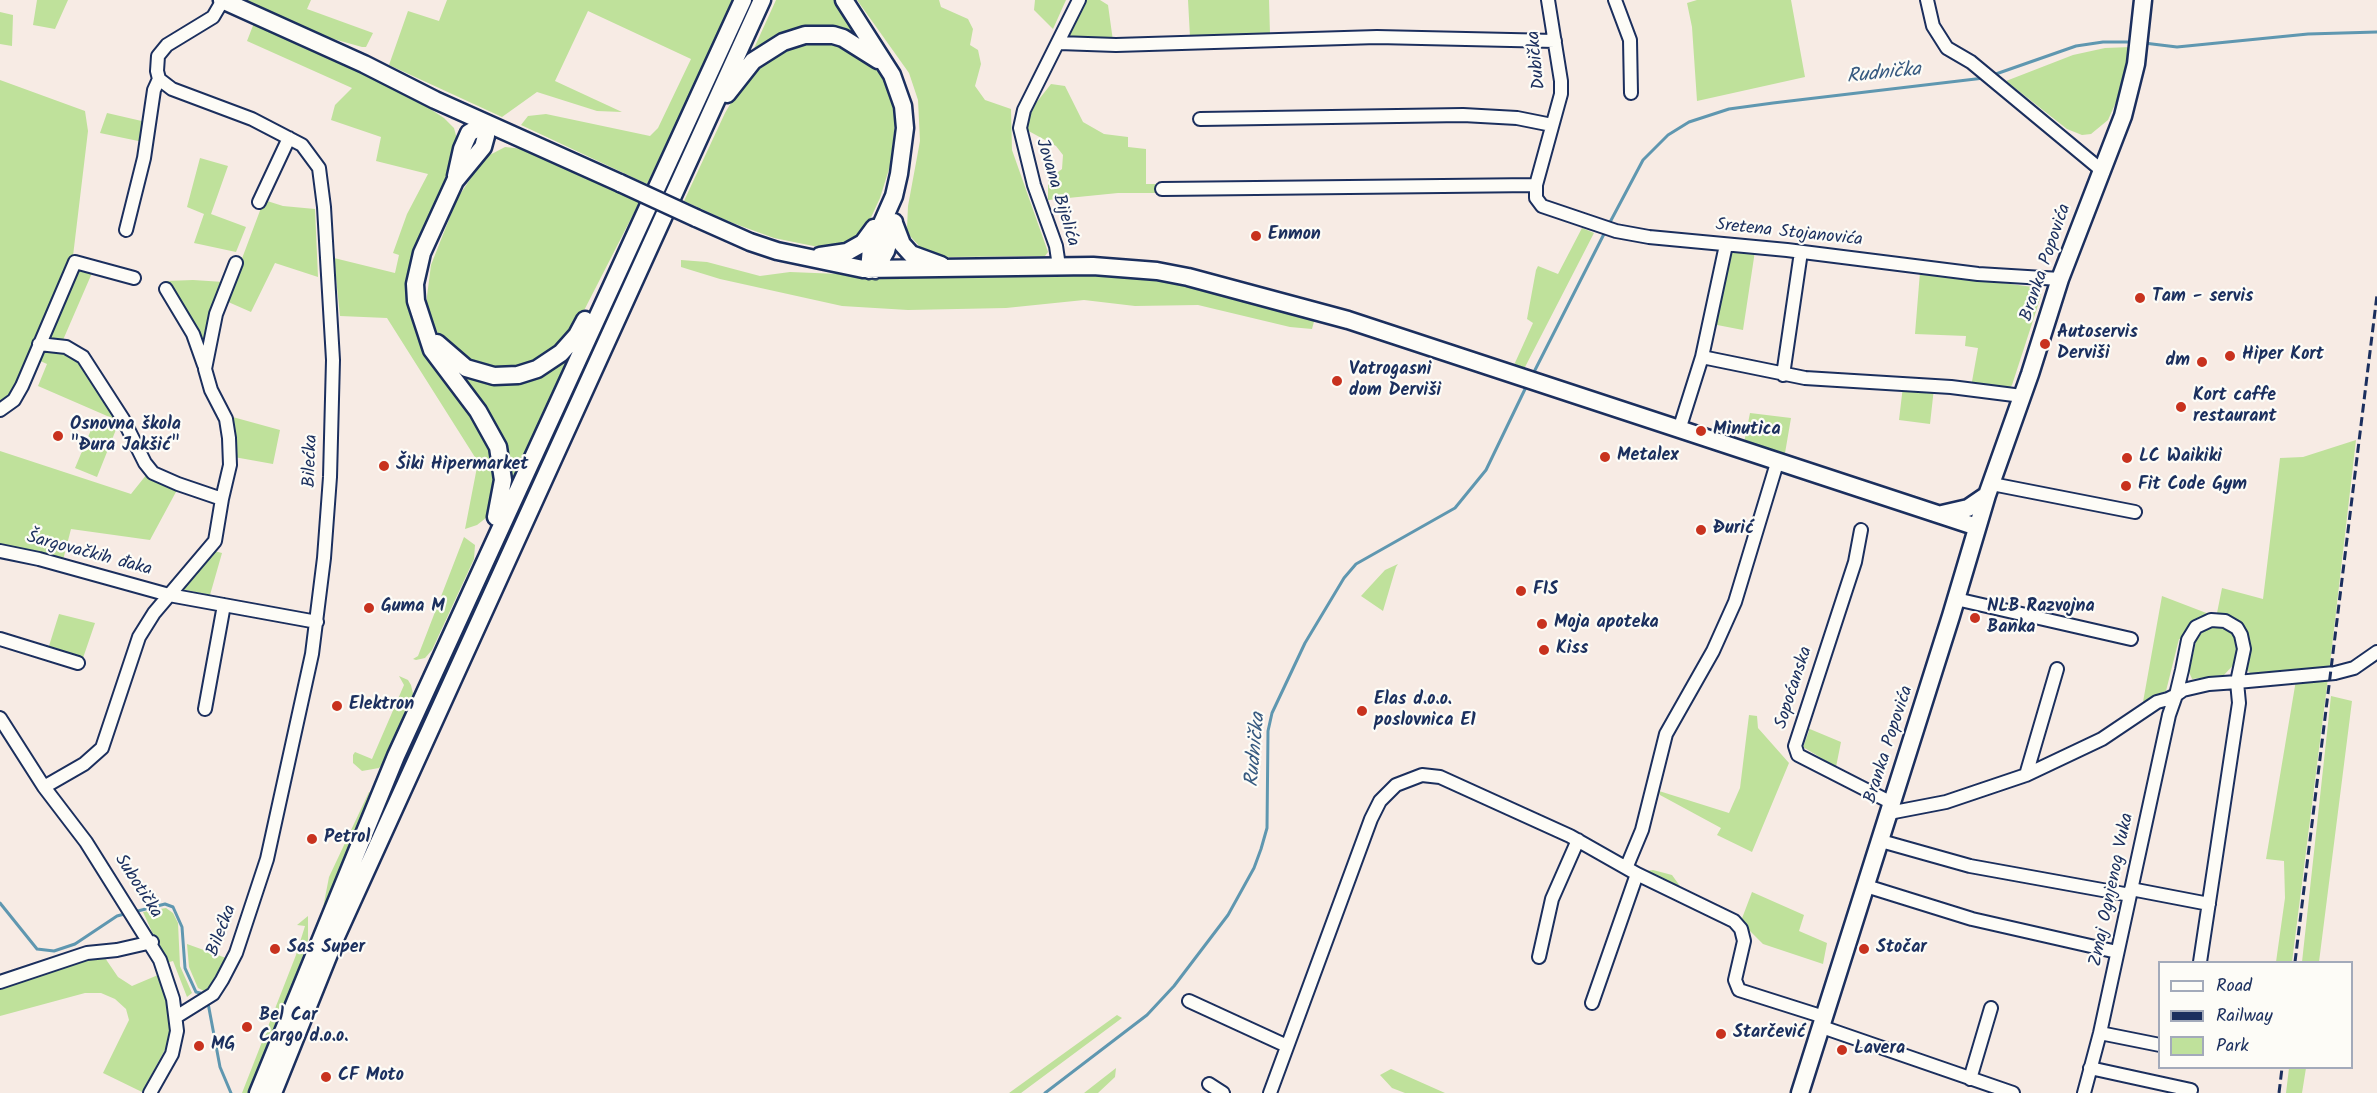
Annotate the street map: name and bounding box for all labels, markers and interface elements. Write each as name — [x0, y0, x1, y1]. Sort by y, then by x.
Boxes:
street label: Dubička — [1524, 30, 1552, 90]
water label: Rudnička — [1846, 59, 1922, 91]
street label: Jovana Bijelića — [1029, 137, 1083, 249]
street label: Branka Popovića — [2017, 202, 2077, 324]
street label: Sretena Stojanovića — [1714, 216, 1864, 252]
place label: Enmon — [1268, 225, 1321, 247]
marker: Enmon — [1249, 229, 1263, 243]
place label: Tam - servis — [2152, 287, 2254, 309]
marker: Tam - servis — [2133, 291, 2147, 305]
place label: Autoservis Derviši — [2057, 323, 2138, 366]
marker: Autoservis Derviši — [2038, 337, 2052, 351]
place label: Hiper Kort — [2242, 345, 2324, 367]
marker: Hiper Kort — [2223, 349, 2237, 363]
place label: dm — [2166, 351, 2190, 373]
marker: dm — [2195, 355, 2209, 369]
place label: Vatrogasni dom Derviši — [1349, 360, 1441, 403]
marker: Vatrogasni dom Derviši — [1330, 374, 1344, 388]
place label: Kort caffe restaurant — [2193, 386, 2277, 428]
marker: Kort caffe restaurant — [2174, 400, 2188, 414]
place label: Osnovna škola "Đura Jakšić" — [70, 415, 181, 458]
place label: Minutica — [1713, 420, 1781, 442]
marker: Minutica — [1694, 424, 1708, 438]
marker: Osnovna škola "Đura Jakšić" — [51, 429, 65, 443]
street label: Bilećka — [300, 434, 324, 488]
place label: Metalex — [1617, 446, 1679, 468]
place label: LC Waikiki — [2139, 447, 2222, 469]
marker: Metalex — [1598, 450, 1612, 464]
marker: LC Waikiki — [2120, 451, 2134, 465]
place label: Šiki Hipermarket — [396, 455, 528, 477]
marker: Šiki Hipermarket — [377, 459, 391, 473]
place label: Fit Code Gym — [2138, 475, 2247, 497]
marker: Fit Code Gym — [2119, 479, 2133, 493]
place label: Đurić — [1713, 519, 1754, 541]
marker: Đurić — [1694, 523, 1708, 537]
street label: Šargovačkih đaka — [24, 528, 154, 582]
place label: FIS — [1533, 580, 1558, 602]
marker: FIS — [1514, 584, 1528, 598]
place label: Guma M — [381, 597, 445, 619]
place label: NLB Razvojna Banka — [1987, 597, 2095, 640]
marker: Guma M — [362, 601, 376, 615]
marker: NLB Razvojna Banka — [1968, 611, 1982, 625]
place label: Moja apoteka — [1554, 613, 1659, 635]
marker: Moja apoteka — [1535, 617, 1549, 631]
place label: Kiss — [1556, 639, 1588, 661]
marker: Kiss — [1537, 643, 1551, 657]
street label: Sopoćanska — [1772, 644, 1818, 732]
street label: Branka Popovića — [1861, 683, 1919, 807]
place label: Elas d.o.o. poslovnica E1 — [1374, 690, 1476, 732]
place label: Elektron — [349, 695, 414, 717]
marker: Elektron — [330, 699, 344, 713]
marker: Elas d.o.o. poslovnica E1 — [1355, 704, 1369, 718]
water label: Rudnička — [1242, 712, 1272, 788]
street label: Zmaj Ognjenog Vuka — [2086, 811, 2140, 969]
place label: Petrol — [324, 828, 370, 850]
marker: Petrol — [305, 832, 319, 846]
street label: Subotička — [108, 851, 166, 923]
street label: Bilećka — [203, 902, 243, 960]
place label: Sas Super — [287, 938, 365, 960]
place label: Stočar — [1876, 938, 1927, 960]
marker: Sas Super — [268, 942, 282, 956]
marker: Stočar — [1857, 942, 1871, 956]
legend — [2158, 961, 2353, 1069]
text: Road — [2216, 972, 2252, 1001]
text: Railway — [2216, 1002, 2273, 1031]
place label: Bel Car Cargo d.o.o. — [259, 1006, 349, 1048]
marker: Bel Car Cargo d.o.o. — [240, 1020, 254, 1034]
place label: Starčević — [1733, 1023, 1806, 1045]
marker: Starčević — [1714, 1027, 1728, 1041]
text: Park — [2216, 1032, 2249, 1061]
place label: MG — [211, 1035, 235, 1057]
marker: MG — [192, 1039, 206, 1053]
place label: Lavera — [1854, 1039, 1905, 1061]
marker: Lavera — [1835, 1043, 1849, 1057]
place label: CF Moto — [338, 1066, 404, 1088]
marker: CF Moto — [319, 1070, 333, 1084]

